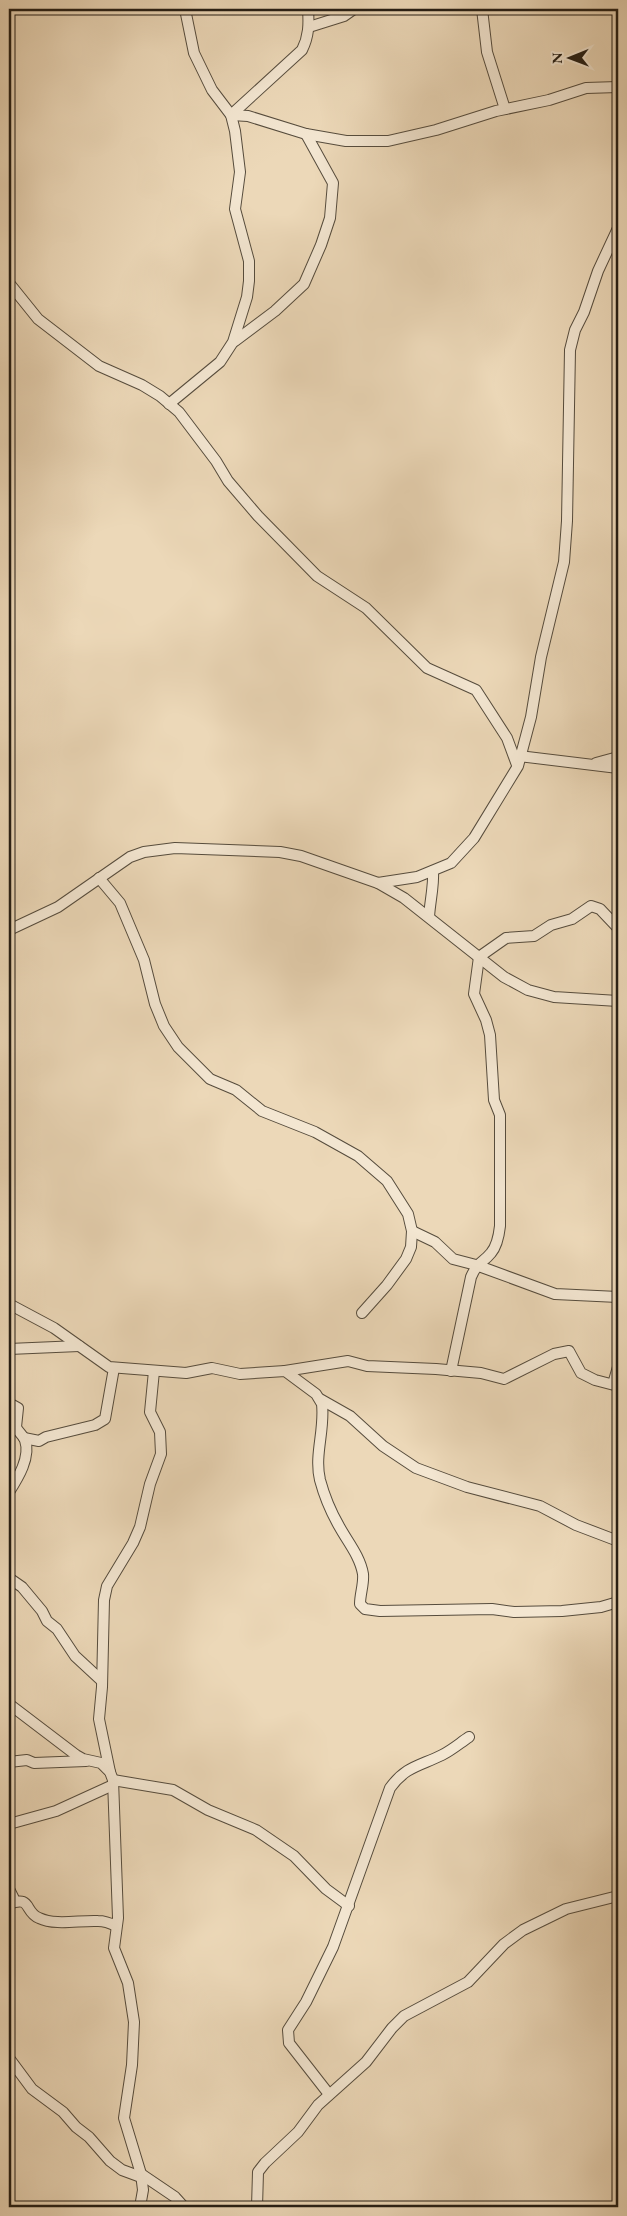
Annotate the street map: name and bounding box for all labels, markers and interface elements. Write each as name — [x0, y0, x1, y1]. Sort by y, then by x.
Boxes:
north arrow — [544, 32, 594, 82]
text: N — [548, 52, 566, 64]

